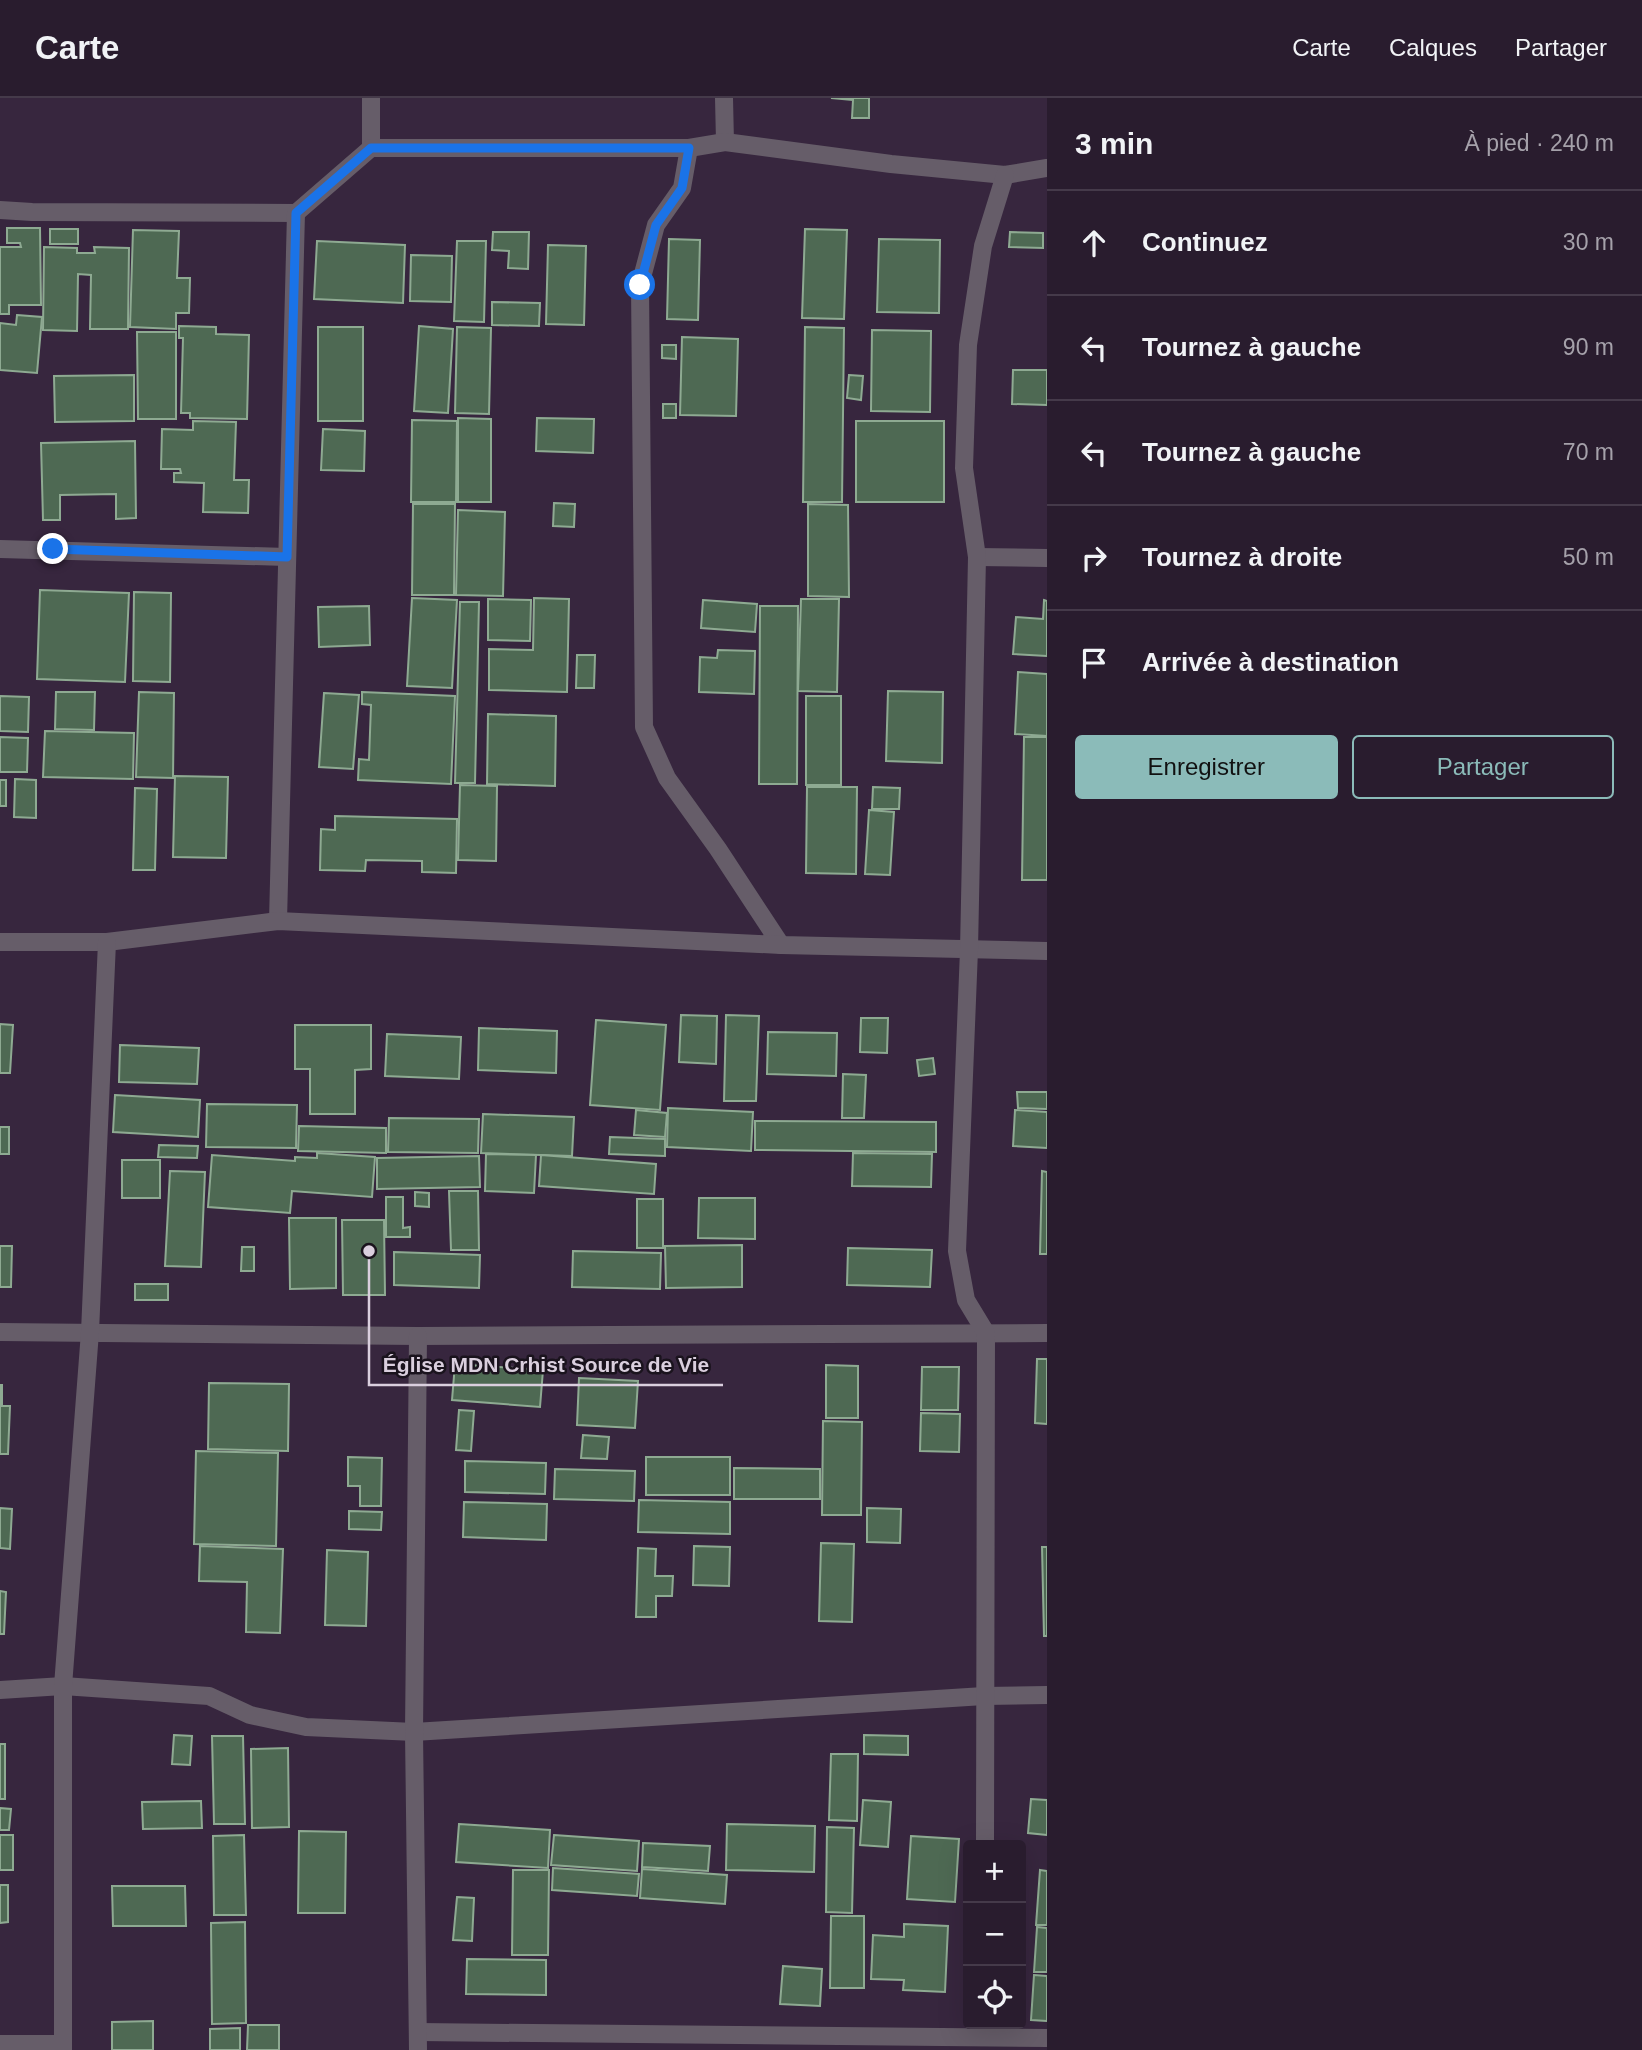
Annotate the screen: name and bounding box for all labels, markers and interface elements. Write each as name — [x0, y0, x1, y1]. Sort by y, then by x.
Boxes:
text: Carte — [35, 29, 119, 66]
text: Carte — [1292, 34, 1351, 61]
text: Calques — [1389, 34, 1477, 61]
text: Partager — [1515, 34, 1607, 61]
text: 3 min — [1075, 127, 1153, 160]
text: À pied · 240 m — [1464, 130, 1614, 156]
icon: ahead — [1075, 224, 1113, 262]
text: Continuez — [1142, 227, 1268, 257]
text: 30 m — [1563, 229, 1614, 255]
route start — [624, 269, 655, 300]
icon: left — [1075, 329, 1113, 367]
text: Tournez à gauche — [1142, 332, 1361, 362]
text: 90 m — [1563, 334, 1614, 360]
icon: left — [1075, 434, 1113, 472]
text: Tournez à gauche — [1142, 437, 1361, 467]
text: 70 m — [1563, 439, 1614, 465]
route end — [37, 533, 68, 564]
icon: right — [1075, 539, 1113, 577]
text: Tournez à droite — [1142, 542, 1342, 572]
text: 50 m — [1563, 544, 1614, 570]
icon: arrive — [1075, 644, 1113, 682]
text: Arrivée à destination — [1142, 647, 1399, 677]
button: Enregistrer — [1075, 735, 1338, 799]
button: Partager — [1352, 735, 1614, 799]
callout: Église MDN Crhist Source de Vie — [369, 1343, 723, 1385]
text: Église MDN Crhist Source de Vie — [383, 1353, 709, 1376]
map controls — [963, 1840, 1026, 2029]
button: + — [963, 1840, 1026, 1903]
button: − — [963, 1903, 1026, 1966]
button: locate — [963, 1966, 1026, 2029]

